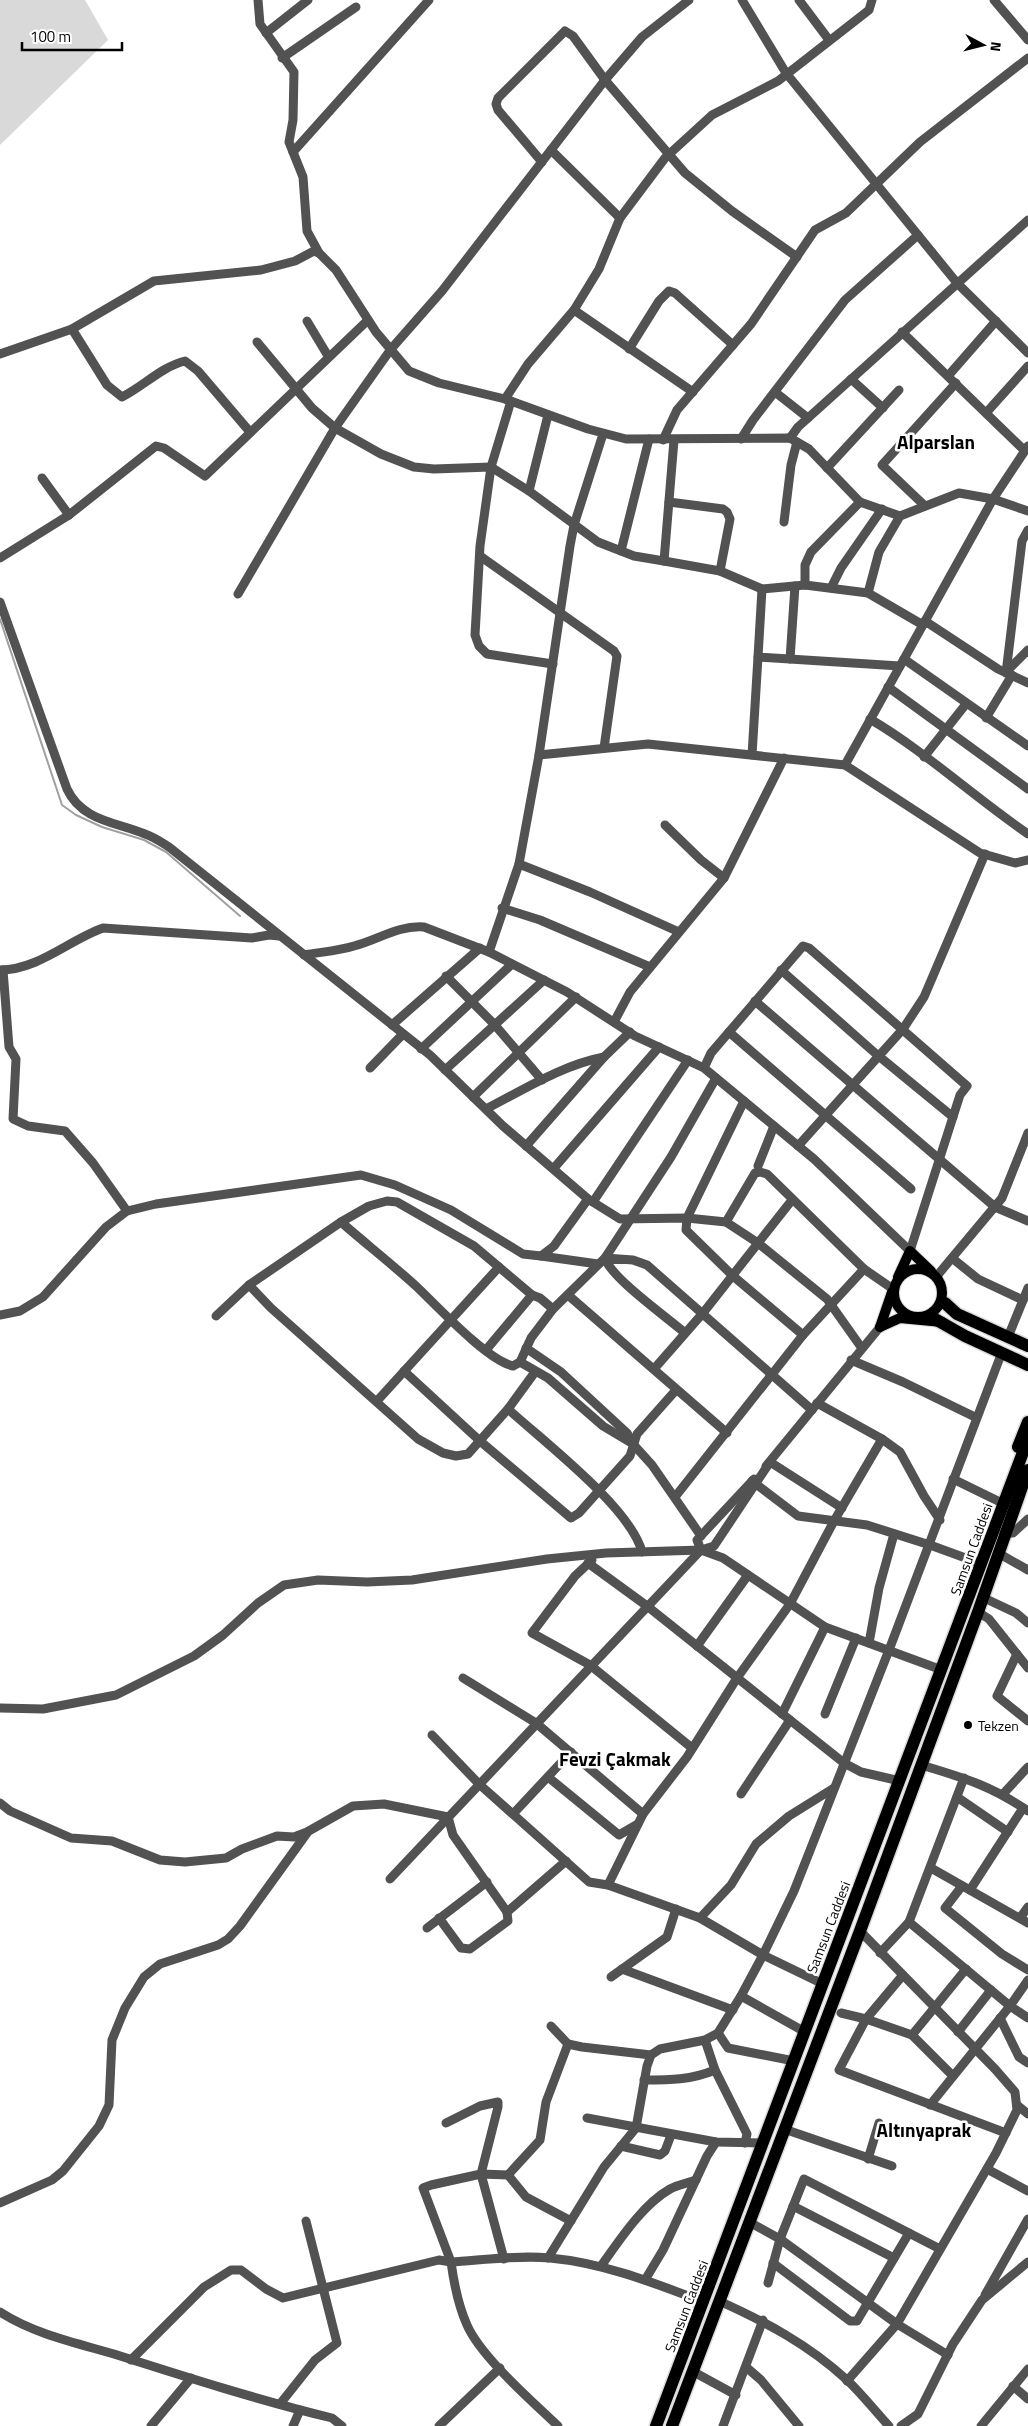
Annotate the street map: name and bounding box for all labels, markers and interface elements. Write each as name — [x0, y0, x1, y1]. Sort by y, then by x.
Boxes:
scale bar — [22, 20, 122, 52]
north arrow — [958, 20, 1008, 70]
text: 100 m — [30, 25, 71, 48]
text: N — [985, 41, 1007, 53]
district label: Alparslan — [897, 427, 975, 456]
street label: Samsun Caddesi — [945, 1500, 997, 1598]
place label: Tekzen — [978, 1715, 1019, 1736]
marker: Tekzen — [962, 1719, 974, 1731]
district label: Fevzi Çakmak — [559, 1744, 671, 1773]
street label: Samsun Caddesi — [801, 1878, 855, 1976]
district label: Altınyaprak — [877, 2115, 972, 2144]
street label: Samsun Caddesi — [659, 2257, 713, 2355]

